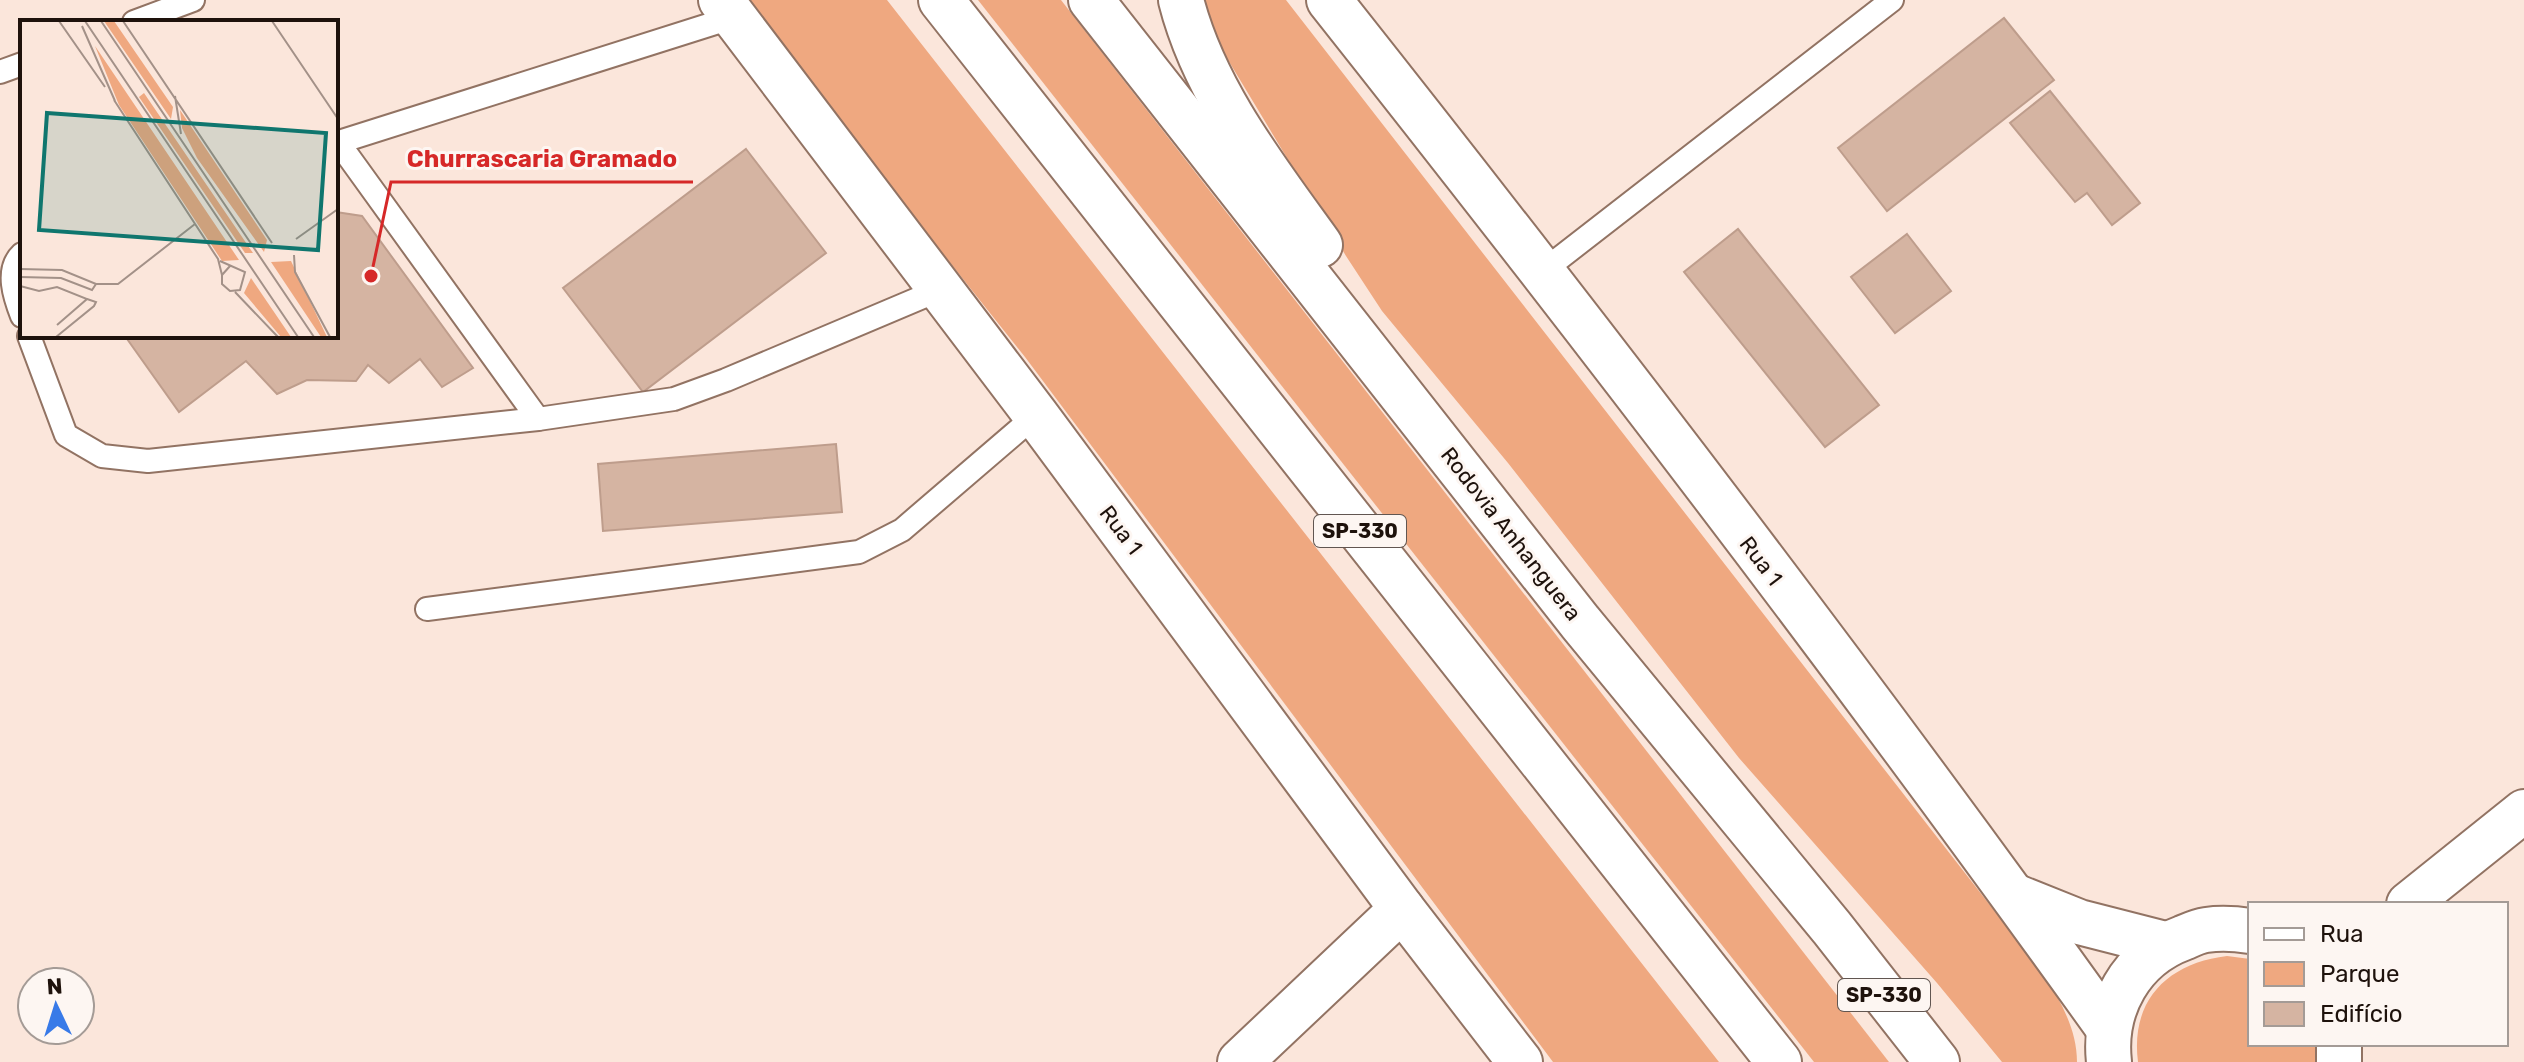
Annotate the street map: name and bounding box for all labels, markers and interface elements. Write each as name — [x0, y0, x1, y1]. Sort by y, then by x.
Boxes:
inset map — [20, 20, 338, 338]
callout: Churrascaria Gramado — [391, 134, 693, 182]
text: Churrascaria Gramado — [407, 145, 677, 173]
street label: Rodovia Anhanguera — [1435, 442, 1587, 626]
street label: Rua 1 — [1094, 500, 1148, 560]
road number: SP-330 — [1314, 515, 1406, 547]
street label: Rua 1 — [1734, 531, 1788, 591]
legend — [2248, 902, 2508, 1046]
text: Rua — [2320, 920, 2363, 948]
text: Parque — [2320, 960, 2399, 988]
north arrow — [16, 966, 96, 1046]
text: N — [46, 973, 63, 1001]
road number: SP-330 — [1838, 979, 1930, 1011]
text: Edifício — [2320, 1000, 2403, 1028]

